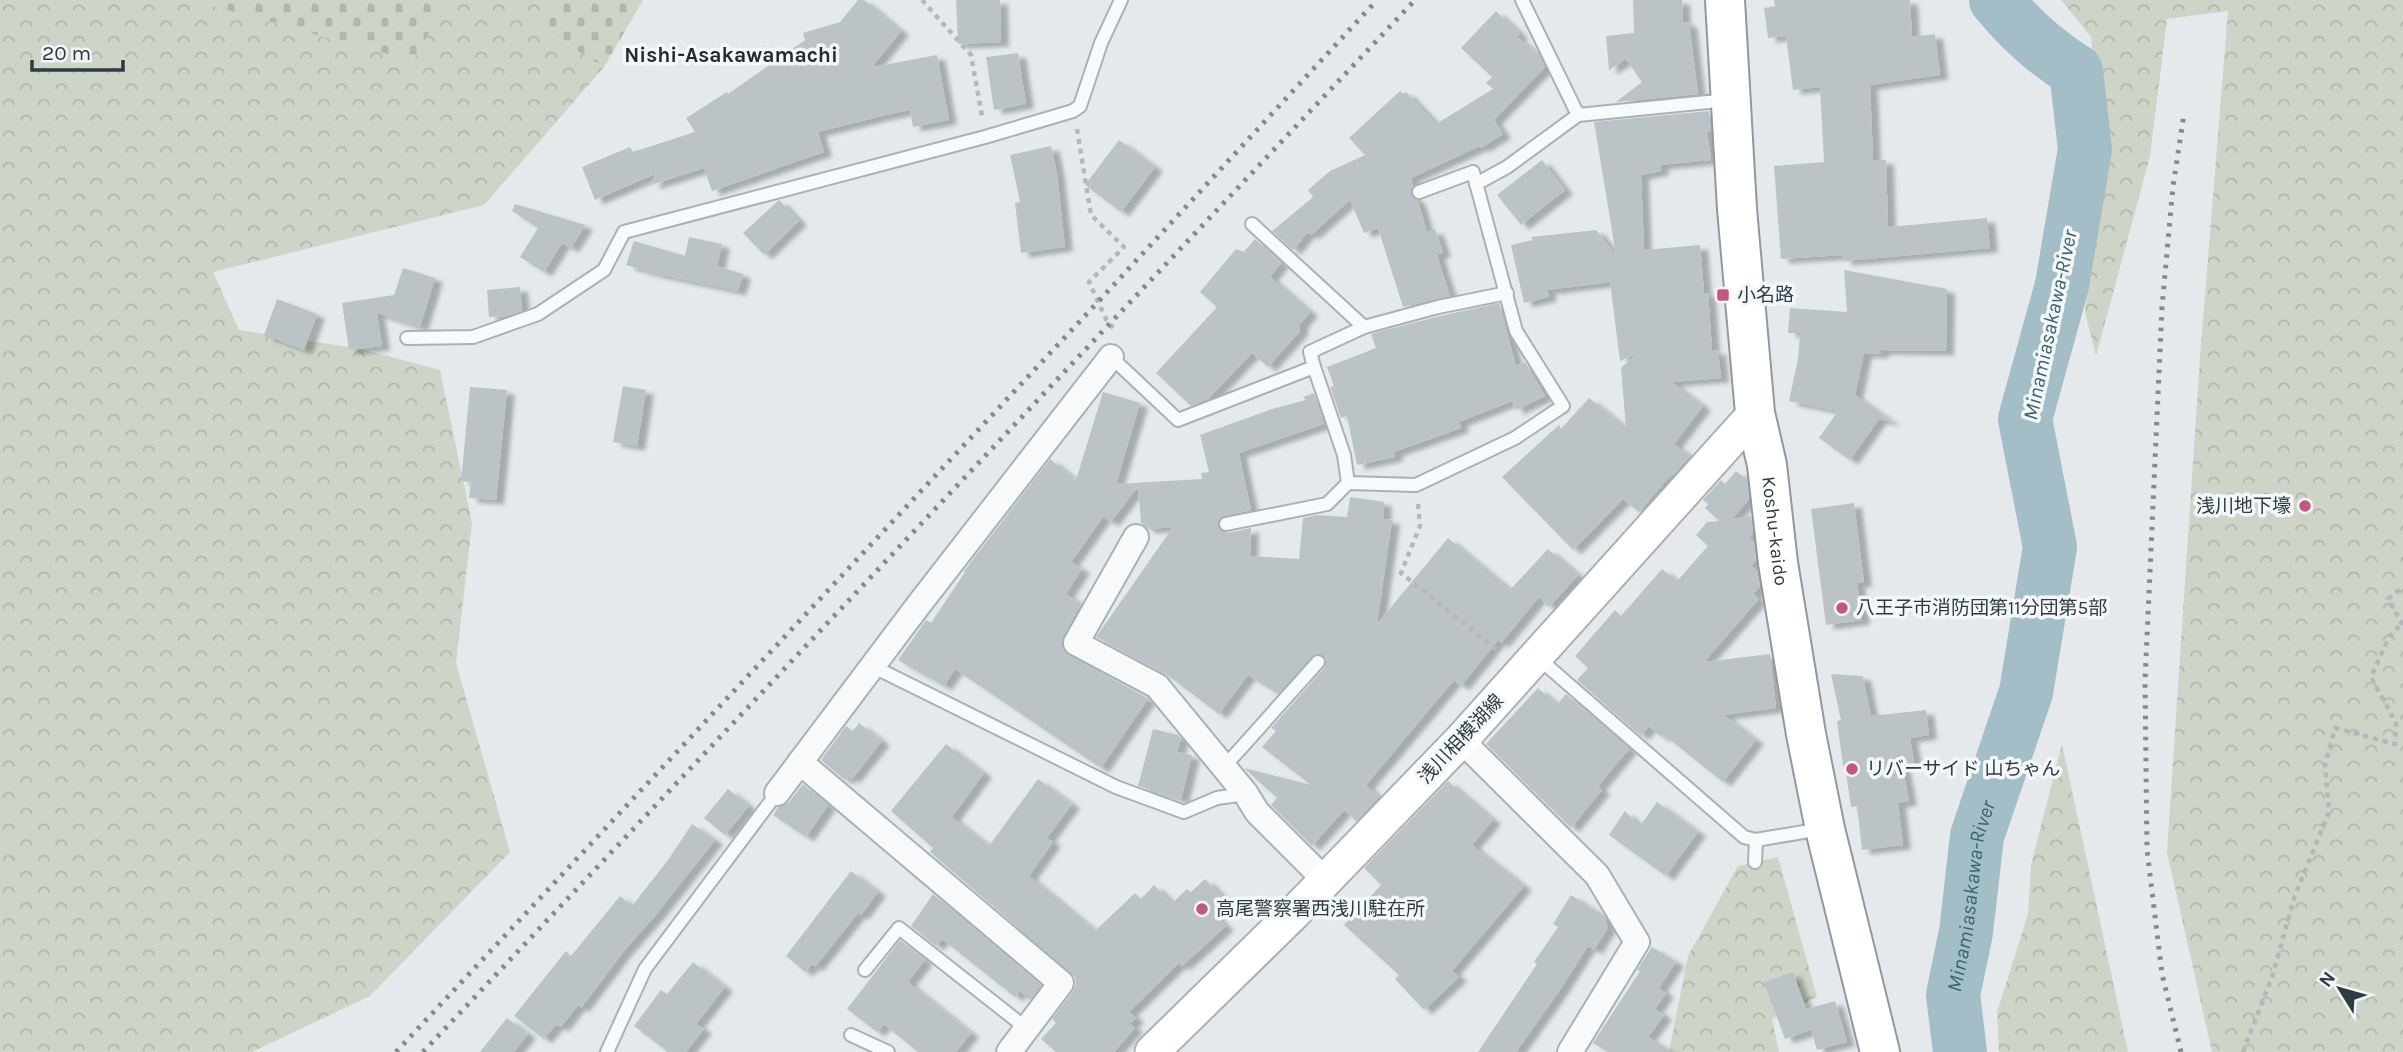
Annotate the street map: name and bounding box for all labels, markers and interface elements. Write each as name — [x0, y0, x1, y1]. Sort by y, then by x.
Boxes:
scale bar — [32, 28, 122, 72]
text: 20 m — [42, 41, 91, 65]
district label: Nishi-Asakawamachi — [624, 43, 838, 67]
water label: Minamiasakawa-River — [2018, 227, 2082, 422]
place label: 小名路 — [1737, 284, 1794, 306]
marker: 小名路 — [1715, 287, 1731, 303]
street label: Koshu-kaido — [1757, 475, 1793, 587]
place label: 浅川地下壕 — [2196, 495, 2291, 517]
marker: 浅川地下壕 — [2297, 498, 2313, 514]
place label: 八王子市消防団第11分団第5部 — [1856, 597, 2107, 619]
marker: 八王子市消防団第11分団第5部 — [1834, 600, 1850, 616]
street label: 浅川相模湖線 — [1414, 690, 1508, 788]
place label: リバーサイド 山ちゃん — [1866, 758, 2060, 780]
marker: リバーサイド 山ちゃん — [1844, 761, 1860, 777]
water label: Minamiasakawa-River — [1942, 797, 2000, 994]
place label: 高尾警察署西浅川駐在所 — [1216, 898, 1425, 920]
marker: 高尾警察署西浅川駐在所 — [1194, 901, 1210, 917]
north arrow — [2305, 954, 2375, 1024]
text: N — [2314, 967, 2340, 991]

